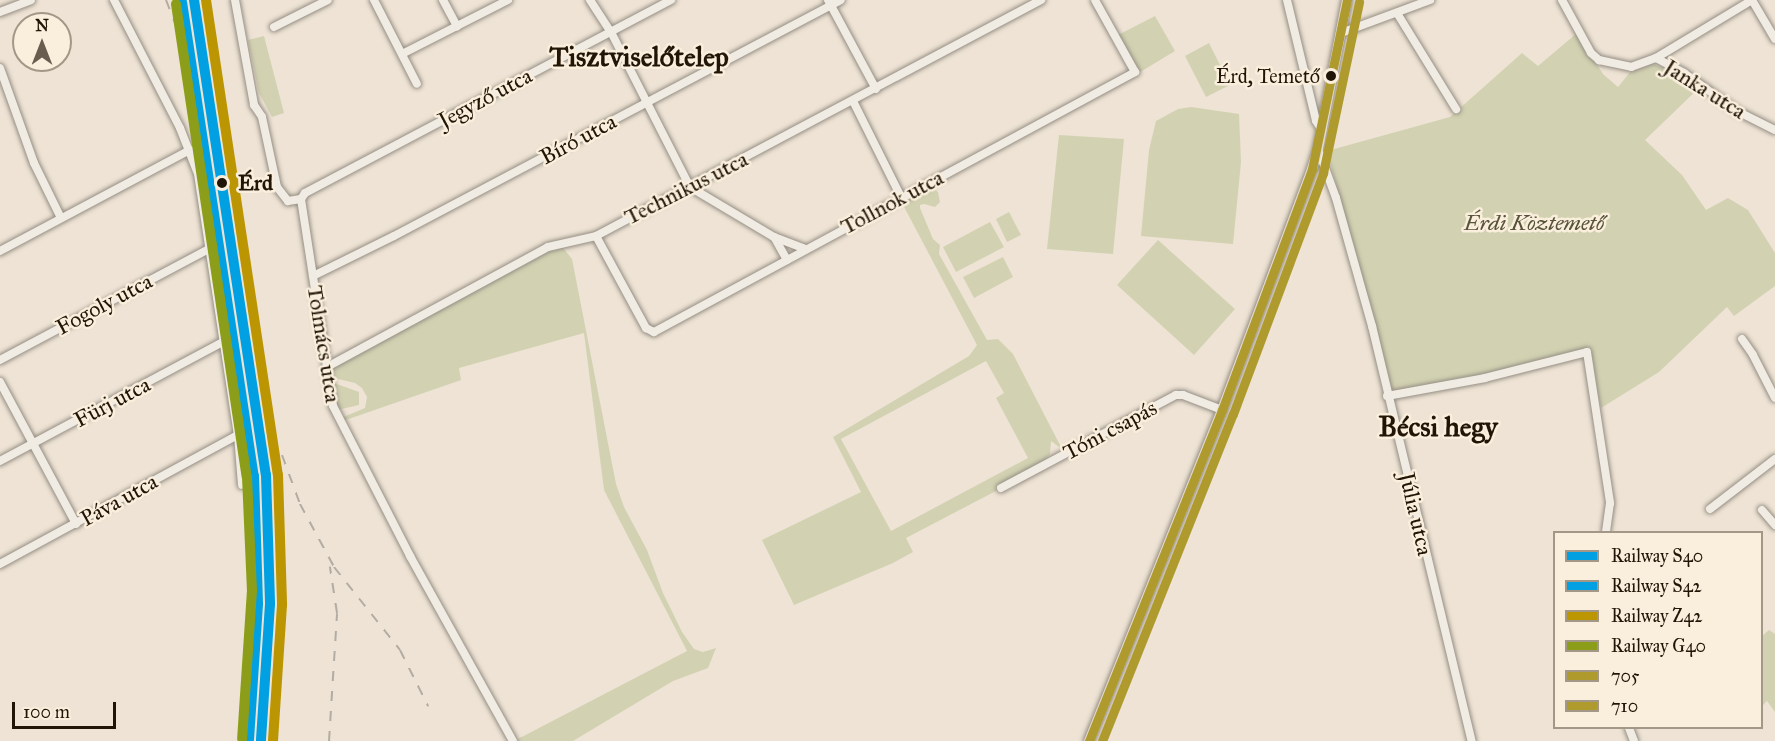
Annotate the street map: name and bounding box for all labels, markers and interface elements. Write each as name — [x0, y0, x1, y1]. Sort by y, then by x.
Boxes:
north arrow — [12, 12, 72, 72]
text: N — [35, 16, 49, 35]
district label: Tisztviselőtelep — [549, 40, 729, 74]
street label: Janka utca — [1659, 53, 1751, 125]
street label: Jegyző utca — [434, 62, 536, 134]
place label: Érd, Temető — [1216, 64, 1320, 88]
marker: Érd, Temető — [1325, 70, 1337, 82]
street label: Bíró utca — [535, 108, 621, 170]
street label: Technikus utca — [620, 146, 752, 230]
street label: Tollnok utca — [836, 164, 948, 240]
place label: Érd — [238, 170, 273, 196]
marker: Érd — [211, 172, 233, 194]
park label: Érdi Köztemető — [1464, 210, 1604, 236]
street label: Fogoly utca — [51, 268, 157, 340]
street label: Tolmács utca — [302, 284, 346, 404]
street label: Fürj utca — [69, 371, 155, 433]
street label: Tóni csapás — [1059, 394, 1161, 466]
district label: Bécsi hegy — [1378, 410, 1498, 444]
street label: Páva utca — [76, 468, 162, 532]
street label: Júlia utca — [1394, 470, 1438, 558]
legend — [1553, 531, 1763, 729]
text: Railway S40 — [1611, 545, 1703, 567]
text: Railway S42 — [1611, 575, 1702, 597]
text: Railway Z42 — [1611, 605, 1702, 627]
text: Railway G40 — [1611, 635, 1706, 657]
text: 705 — [1611, 665, 1639, 687]
scale bar — [15, 690, 118, 728]
text: 710 — [1611, 695, 1638, 717]
text: 100 m — [23, 701, 70, 723]

